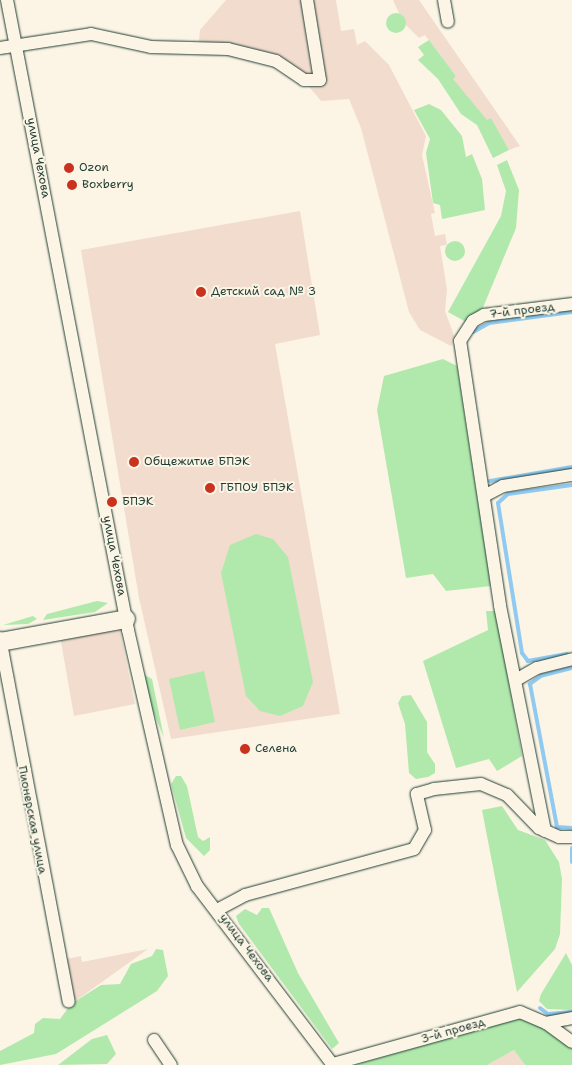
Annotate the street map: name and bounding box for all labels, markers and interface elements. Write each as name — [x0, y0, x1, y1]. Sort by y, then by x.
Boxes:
street label: улица Чехова — [23, 117, 53, 199]
place label: Ozon — [79, 161, 109, 175]
marker: Ozon — [63, 162, 75, 174]
place label: Boxberry — [82, 178, 134, 192]
marker: Boxberry — [66, 179, 78, 191]
place label: Детский сад № 3 — [211, 285, 316, 299]
marker: Детский сад № 3 — [195, 286, 207, 298]
street label: 7-й проезд — [488, 300, 556, 322]
place label: Общежитие БПЭК — [144, 455, 250, 469]
marker: Общежитие БПЭК — [128, 456, 140, 468]
place label: ГБПОУ БПЭК — [220, 481, 294, 495]
marker: ГБПОУ БПЭК — [204, 482, 216, 494]
place label: БПЭК — [122, 495, 153, 509]
marker: БПЭК — [106, 496, 118, 508]
street label: улица Чехова — [99, 515, 129, 597]
place label: Селена — [255, 742, 297, 756]
marker: Селена — [239, 743, 251, 755]
street label: Пионерская улица — [14, 765, 50, 875]
street label: улица Чехова — [216, 911, 276, 985]
street label: 3-й проезд — [419, 1015, 487, 1047]

